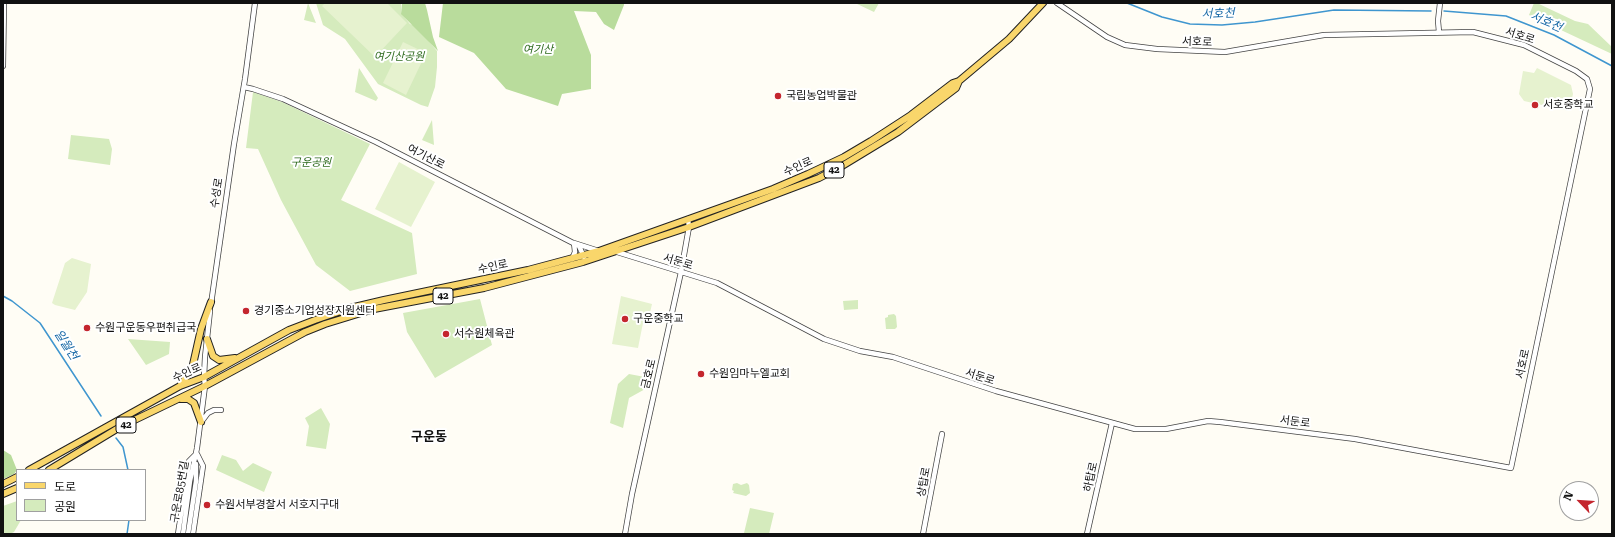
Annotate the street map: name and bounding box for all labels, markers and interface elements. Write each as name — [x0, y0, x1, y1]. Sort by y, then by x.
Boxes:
water label: 서호천 — [1201, 6, 1235, 22]
water label: 서호천 — [1528, 9, 1564, 35]
street label: 서호로 — [1504, 25, 1536, 47]
street label: 서호로 — [1182, 35, 1212, 49]
park label: 여기산 — [523, 43, 553, 57]
park label: 여기산공원 — [374, 50, 424, 64]
place label: 국립농업박물관 — [786, 89, 857, 103]
marker: 국립농업박물관 — [773, 91, 783, 101]
place label: 서호중학교 — [1543, 98, 1594, 112]
marker: 서호중학교 — [1530, 100, 1540, 110]
street label: 여기산로 — [405, 142, 447, 172]
street label: 수인로 — [781, 155, 815, 179]
park label: 구운공원 — [291, 156, 331, 170]
road number: 42 — [824, 162, 844, 178]
street label: 수성로 — [208, 177, 226, 209]
street label: 서둔로 — [662, 251, 694, 273]
street label: 수인로 — [477, 257, 509, 277]
road number: 42 — [433, 288, 453, 304]
place label: 경기중소기업성장지원센터 — [254, 304, 375, 318]
marker: 경기중소기업성장지원센터 — [241, 306, 251, 316]
place label: 구운중학교 — [633, 312, 684, 326]
marker: 구운중학교 — [620, 314, 630, 324]
place label: 수원구운동우편취급국 — [95, 321, 196, 335]
marker: 수원구운동우편취급국 — [82, 323, 92, 333]
water label: 일월천 — [51, 327, 81, 363]
place label: 서수원체육관 — [454, 327, 515, 341]
marker: 서수원체육관 — [441, 329, 451, 339]
street label: 서호로 — [1513, 348, 1533, 380]
street label: 금호로 — [639, 358, 659, 390]
street label: 수인로 — [170, 361, 204, 385]
street label: 서둔로 — [964, 366, 996, 388]
place label: 수원임마누엘교회 — [709, 367, 790, 381]
marker: 수원임마누엘교회 — [696, 369, 706, 379]
street label: 서둔로 — [1279, 414, 1311, 430]
road number: 42 — [116, 417, 136, 433]
district label: 구운동 — [411, 429, 447, 445]
street label: 구운로85번길 — [168, 460, 192, 524]
street label: 하탑로 — [1081, 461, 1101, 493]
street label: 상탑로 — [915, 466, 933, 498]
legend — [16, 469, 146, 521]
text: 도로 — [54, 480, 76, 494]
north arrow — [1559, 481, 1599, 521]
text: N — [1561, 490, 1576, 503]
place label: 수원서부경찰서 서호지구대 — [215, 498, 339, 512]
text: 공원 — [54, 500, 76, 514]
marker: 수원서부경찰서 서호지구대 — [202, 500, 212, 510]

